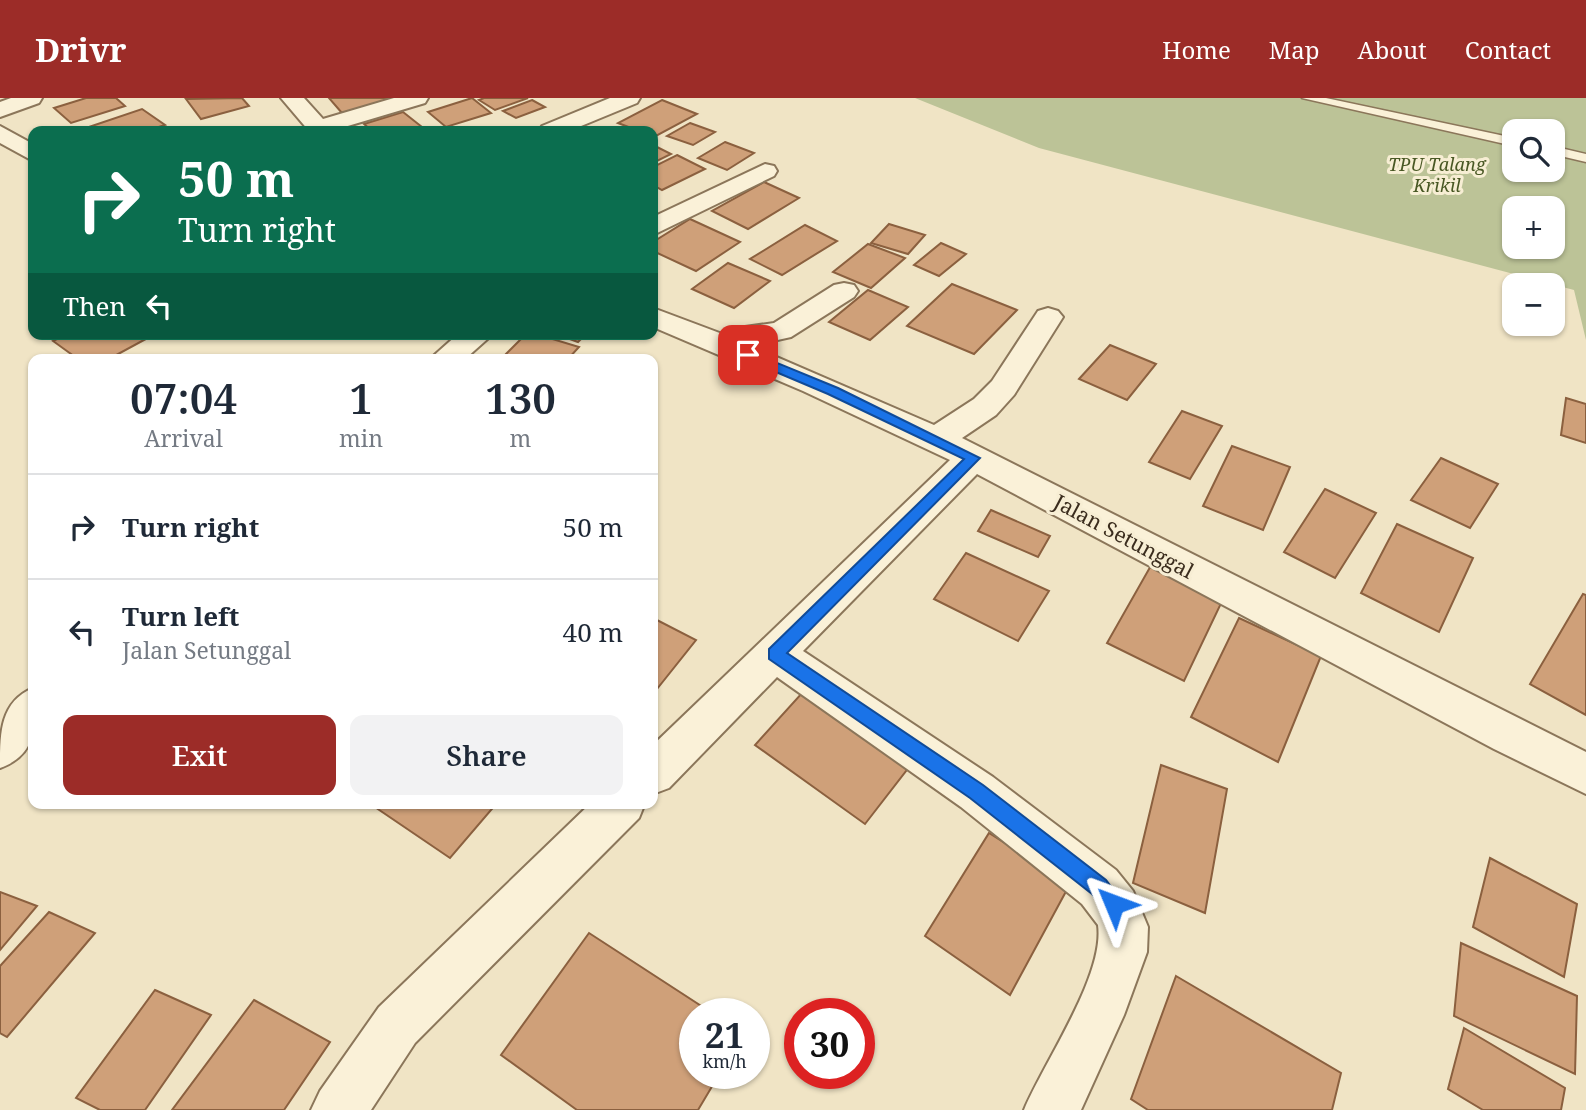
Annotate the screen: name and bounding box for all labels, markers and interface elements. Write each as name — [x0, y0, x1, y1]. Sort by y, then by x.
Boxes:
text: Drivr — [35, 27, 126, 72]
text: Home — [1162, 33, 1231, 66]
text: Map — [1269, 33, 1320, 66]
text: About — [1358, 33, 1427, 66]
text: Contact — [1465, 33, 1551, 66]
map controls — [1502, 119, 1565, 336]
button: search — [1502, 119, 1565, 182]
text: 50 m — [178, 145, 294, 211]
park label: TPU Talang Krikil — [1388, 152, 1487, 197]
icon: right — [63, 154, 154, 245]
button: + — [1502, 196, 1565, 259]
text: Turn right — [178, 208, 336, 251]
button: − — [1502, 273, 1565, 336]
icon: left — [140, 287, 178, 325]
text: Then — [63, 288, 126, 324]
pin — [718, 325, 778, 385]
icon: arrive — [729, 336, 767, 374]
text: 07:04 — [130, 369, 237, 426]
text: 1 — [349, 369, 373, 426]
text: 130 — [485, 369, 556, 426]
text: Arrival — [144, 422, 223, 454]
text: min — [339, 422, 383, 454]
text: m — [510, 422, 531, 454]
street label: Jalan Setunggal — [1048, 487, 1199, 585]
icon: right — [63, 508, 101, 546]
text: Turn right — [122, 509, 259, 545]
text: 50 m — [563, 509, 623, 545]
text: Turn left — [122, 598, 239, 634]
icon: left — [63, 613, 101, 651]
text: 40 m — [563, 614, 623, 650]
text: Jalan Setunggal — [122, 634, 291, 666]
button: Exit — [63, 715, 336, 795]
button: Share — [350, 715, 623, 795]
position arrow — [1077, 867, 1151, 941]
speed limit sign: 30 — [784, 998, 875, 1089]
text: 21 — [705, 1011, 744, 1058]
text: km/h — [702, 1049, 747, 1073]

